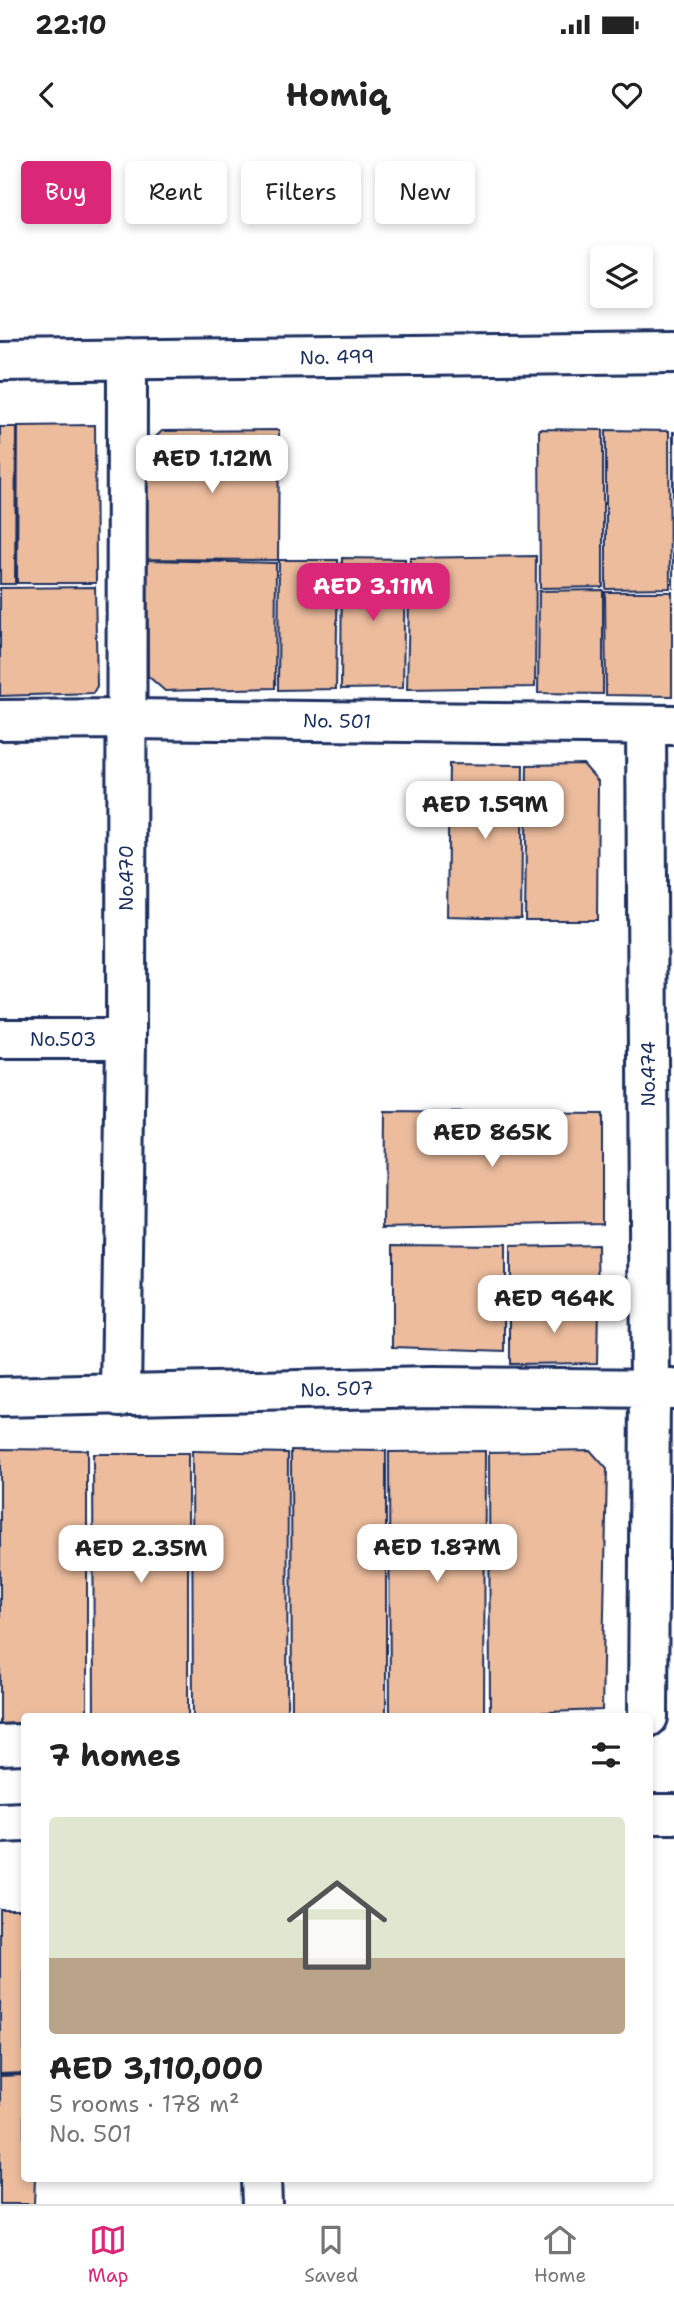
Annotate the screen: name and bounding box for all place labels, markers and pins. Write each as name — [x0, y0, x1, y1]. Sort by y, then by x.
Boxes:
pin: AED 1.12M — [132, 436, 292, 495]
pin: AED 3.11M — [293, 564, 453, 623]
pin: AED 1.59M — [405, 782, 565, 841]
pin: AED 865K — [420, 1110, 564, 1169]
pin: AED 964K — [482, 1276, 626, 1335]
pin: AED 1.87M — [357, 1524, 517, 1584]
pin: AED 2.35M — [61, 1526, 221, 1585]

